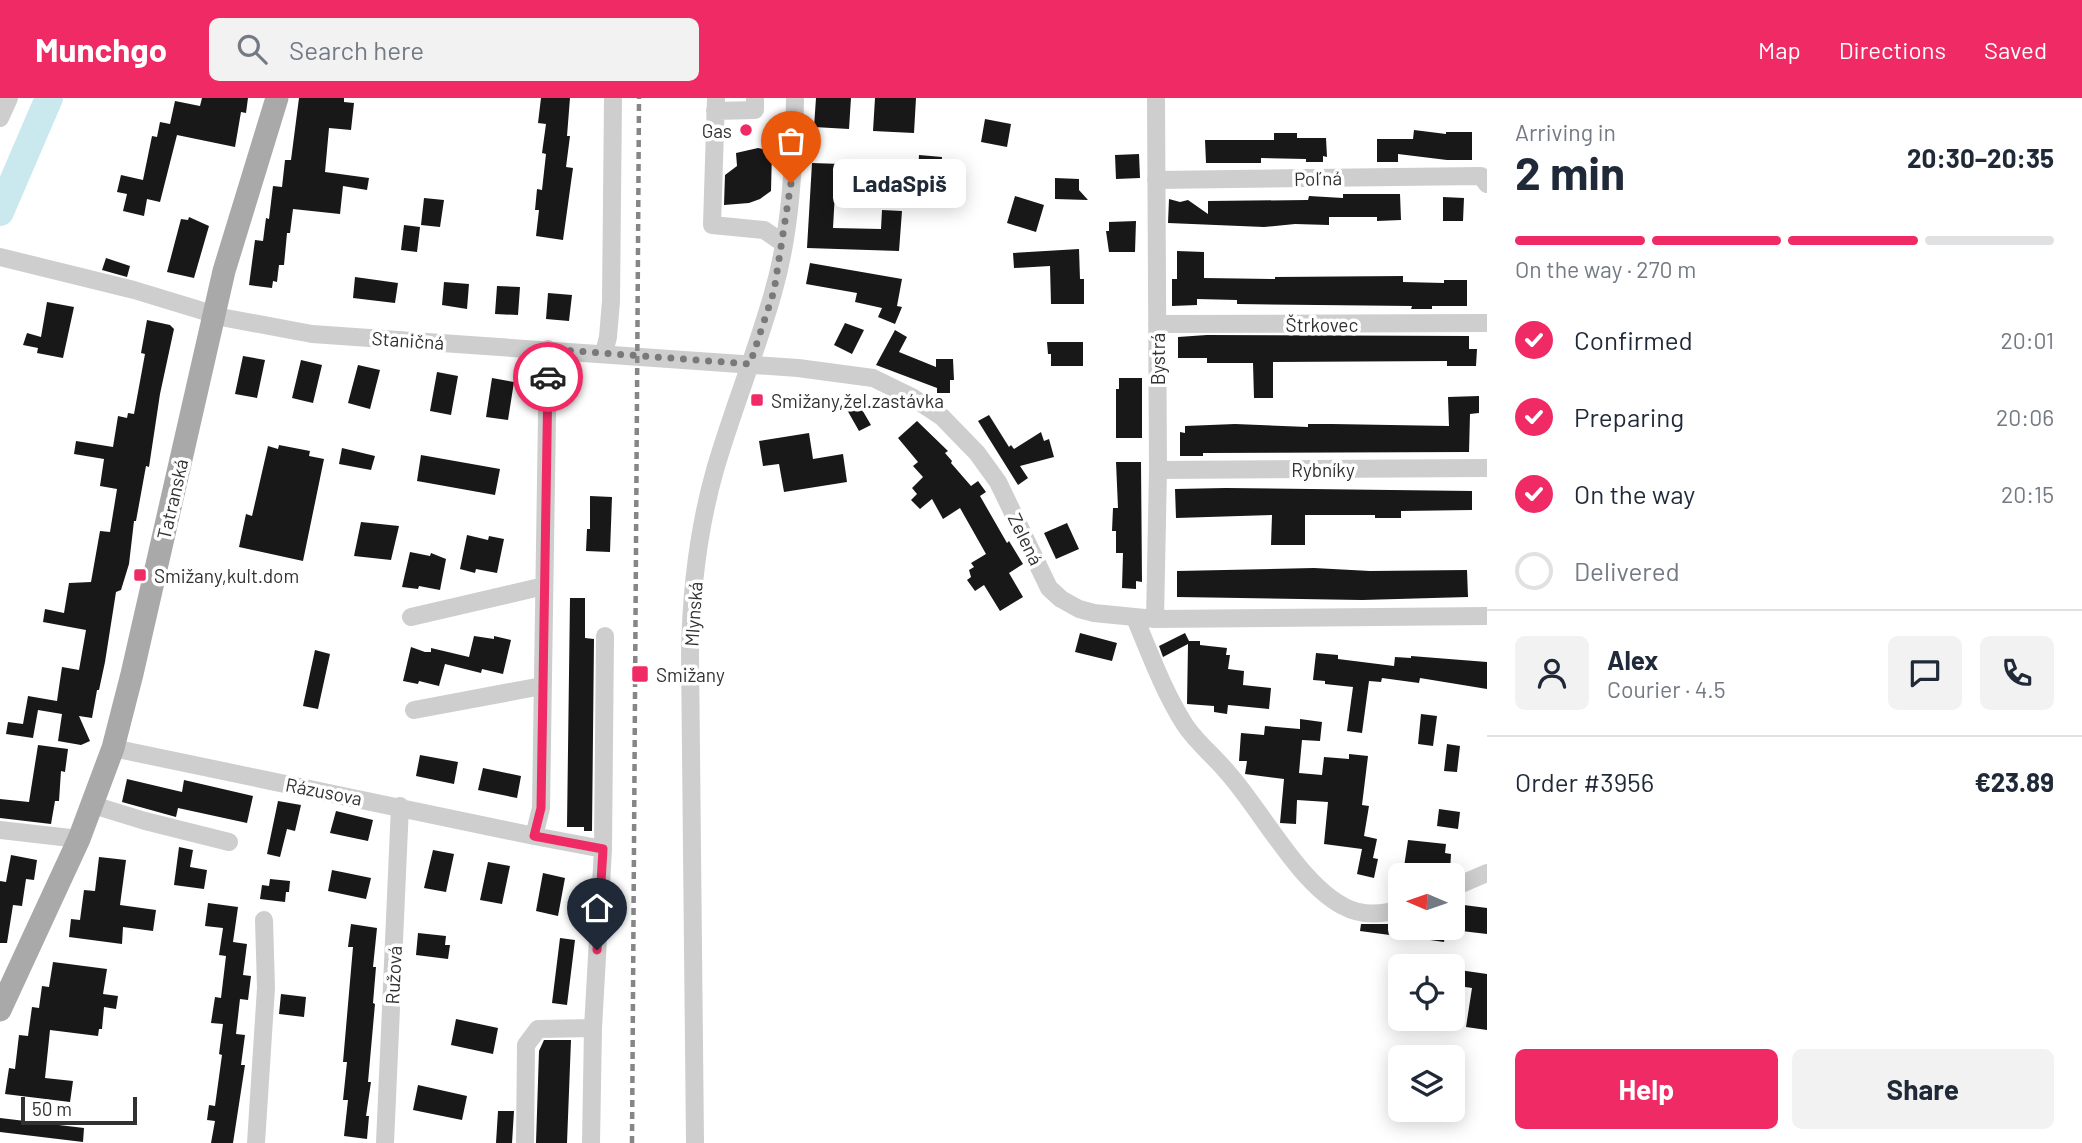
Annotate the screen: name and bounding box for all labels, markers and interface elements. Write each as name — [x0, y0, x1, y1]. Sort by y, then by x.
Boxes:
search box — [209, 18, 699, 81]
text: Munchgo — [35, 29, 167, 69]
icon: search — [233, 30, 271, 68]
text: Search here — [289, 34, 424, 65]
text: Map — [1758, 35, 1801, 64]
text: Directions — [1839, 35, 1946, 64]
text: Saved — [1984, 35, 2047, 64]
pin — [761, 111, 821, 183]
text: Arriving in — [1515, 118, 1616, 146]
place label: Gas — [702, 119, 732, 142]
marker: Gas — [738, 122, 754, 138]
icon: bag — [772, 122, 810, 160]
text: 20:30–20:35 — [1907, 142, 2054, 173]
text: 2 min — [1515, 144, 1625, 199]
callout: LadaSpiš — [833, 158, 966, 208]
street label: Poľná — [1294, 166, 1342, 190]
text: LadaSpiš — [852, 169, 947, 197]
text: On the way · 270 m — [1515, 255, 1696, 283]
street label: Štrkovec — [1286, 313, 1358, 336]
icon: check — [1515, 321, 1553, 359]
text: Confirmed — [1574, 324, 1693, 355]
street label: Staničná — [371, 326, 445, 354]
text: 20:01 — [2000, 326, 2054, 354]
street label: Bystrá — [1146, 333, 1169, 385]
courier — [513, 342, 583, 412]
icon: car — [529, 358, 567, 396]
place label: Smižany,žel.zastávka — [771, 389, 944, 412]
marker: Smižany,žel.zastávka — [749, 392, 765, 408]
icon: check — [1515, 398, 1553, 436]
text: Preparing — [1574, 401, 1684, 432]
text: 20:06 — [1996, 403, 2054, 431]
street label: Tatranská — [152, 456, 192, 542]
street label: Rybníky — [1291, 458, 1355, 481]
icon: check — [1515, 475, 1553, 513]
text: On the way — [1574, 478, 1695, 509]
text: 20:15 — [2001, 480, 2054, 508]
street label: Zelená — [1004, 509, 1048, 569]
text: Delivered — [1574, 555, 1680, 586]
place label: Smižany,kult.dom — [154, 564, 299, 587]
marker: Smižany,kult.dom — [132, 567, 148, 583]
street label: Mlynská — [679, 581, 707, 647]
button: person — [1515, 636, 1589, 710]
button: chat — [1888, 636, 1962, 710]
button: phone — [1980, 636, 2054, 710]
text: Alex — [1607, 644, 1658, 675]
place label: Smižany — [656, 663, 725, 686]
marker: Smižany — [630, 664, 650, 684]
text: Courier · 4.5 — [1607, 675, 1726, 703]
text: Order #3956 — [1515, 766, 1654, 797]
text: €23.89 — [1974, 766, 2054, 797]
street label: Rázusova — [284, 772, 364, 810]
north arrow — [1388, 863, 1465, 940]
map controls — [1388, 863, 1465, 1122]
pin — [567, 878, 627, 950]
icon: home — [578, 889, 616, 927]
street label: Ružová — [380, 945, 406, 1005]
button: locate — [1388, 954, 1465, 1031]
button: layers — [1388, 1045, 1465, 1122]
button: Help — [1515, 1049, 1778, 1129]
button: Share — [1792, 1049, 2054, 1129]
scale bar — [21, 1094, 136, 1126]
text: 50 m — [32, 1097, 72, 1120]

